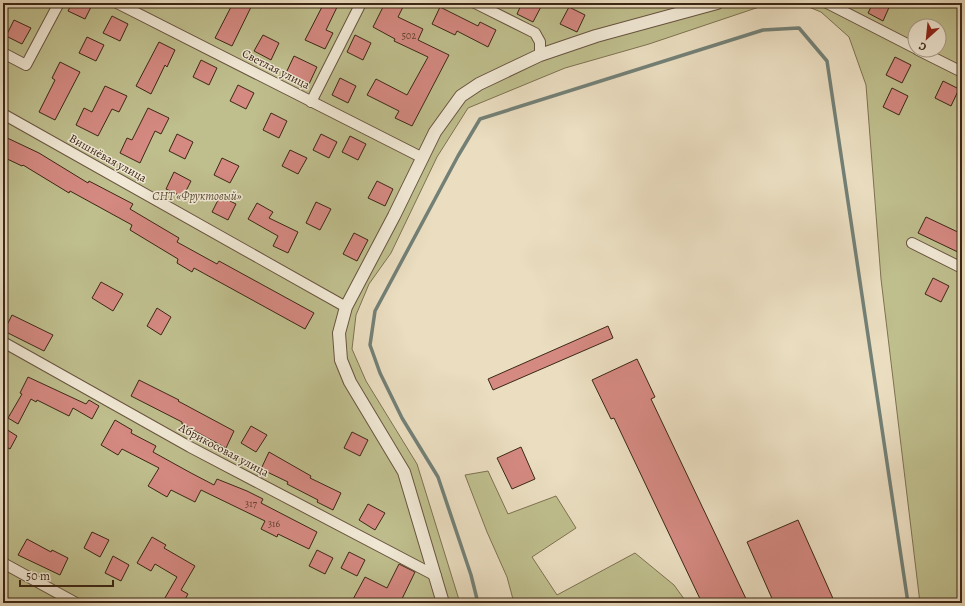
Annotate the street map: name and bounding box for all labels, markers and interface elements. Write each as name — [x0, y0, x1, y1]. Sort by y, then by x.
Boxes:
north arrow — [907, 18, 947, 58]
house number: 502 — [402, 29, 416, 42]
text: С — [916, 38, 929, 55]
street label: Светлая улица — [239, 45, 313, 93]
street label: Вишнёвая улица — [66, 130, 150, 186]
park label: СНТ «Фруктовый» — [152, 188, 242, 204]
street label: Абрикосовая улица — [175, 419, 272, 481]
house number: 317 — [245, 497, 258, 510]
house number: 316 — [268, 517, 280, 530]
scale bar — [20, 562, 113, 588]
text: 50 m — [26, 568, 50, 584]

